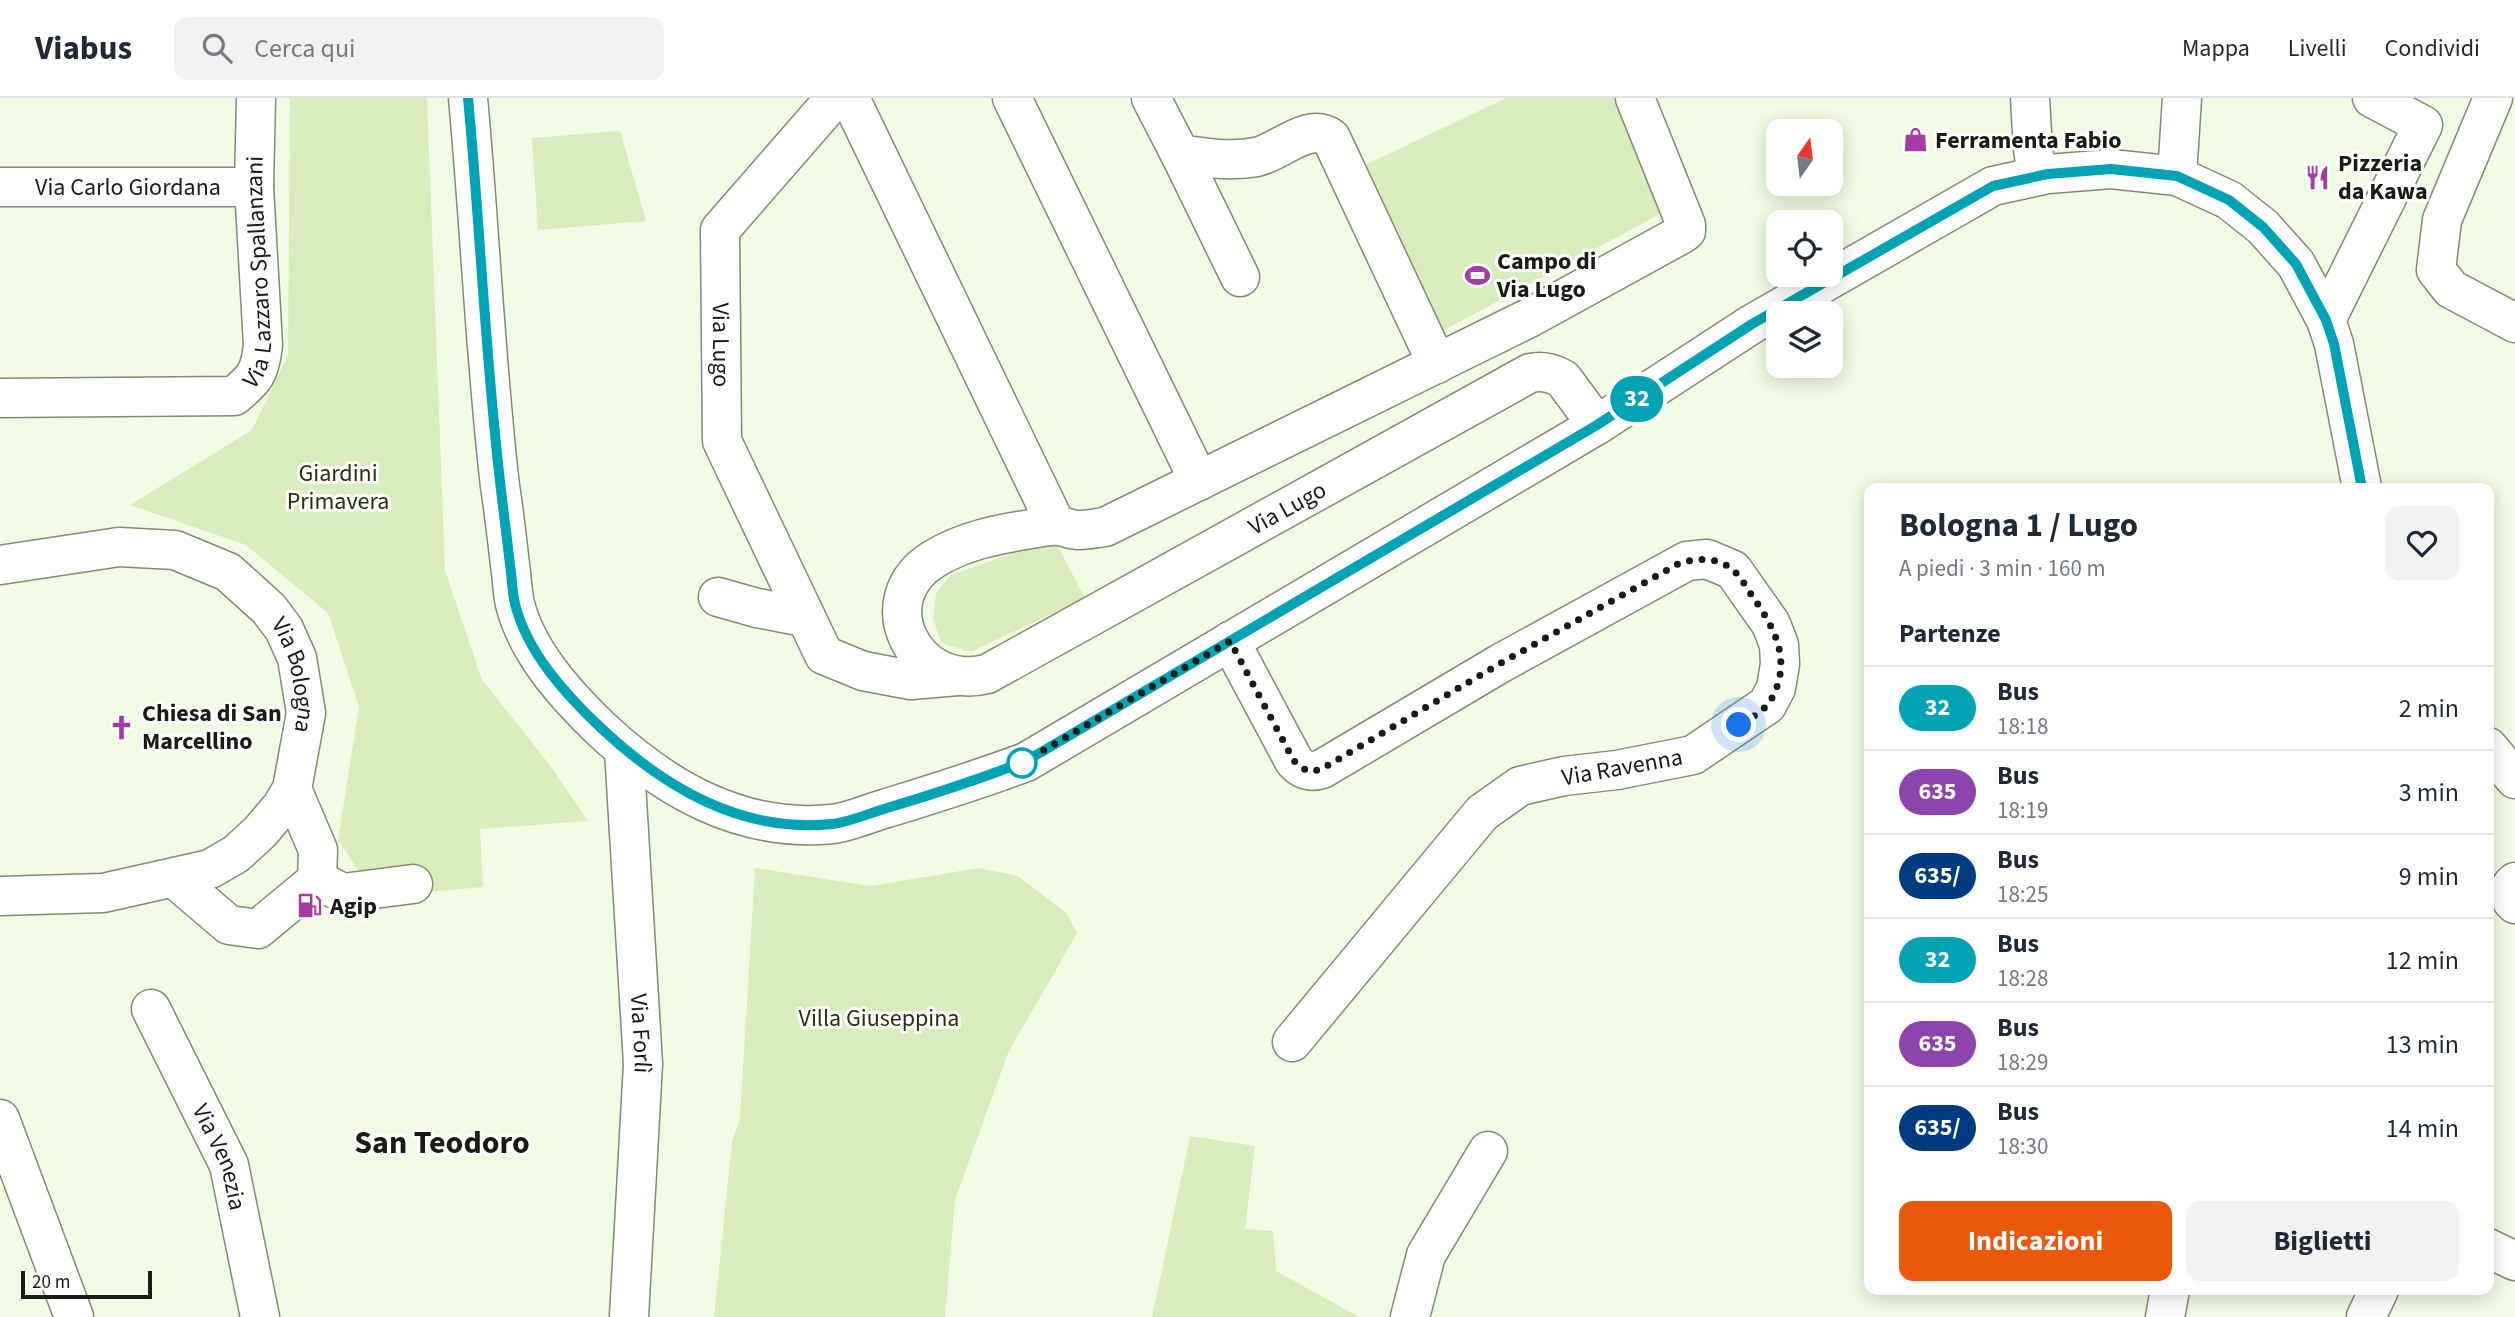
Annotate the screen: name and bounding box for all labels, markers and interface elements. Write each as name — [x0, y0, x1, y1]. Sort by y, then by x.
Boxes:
search box — [174, 17, 664, 80]
text: Viabus — [35, 25, 132, 72]
icon: search — [198, 29, 236, 67]
text: Cerca qui — [254, 30, 356, 67]
text: Mappa — [2182, 31, 2250, 66]
text: Livelli — [2288, 31, 2347, 66]
text: Condividi — [2385, 31, 2480, 66]
north arrow — [1766, 119, 1843, 196]
map controls — [1766, 119, 1843, 378]
place label: Ferramenta Fabio — [1935, 123, 2122, 158]
shop icon: Ferramenta Fabio — [1901, 126, 1929, 154]
place label: Pizzeria da Kawa — [2338, 146, 2428, 209]
street label: Via Lazzaro Spallanzani — [234, 155, 281, 396]
restaurant icon: Pizzeria da Kawa — [2304, 163, 2332, 191]
street label: Via Carlo Giordana — [35, 170, 221, 205]
button: locate — [1766, 210, 1843, 287]
place label: Campo di Via Lugo — [1496, 244, 1596, 307]
sports icon: Campo di Via Lugo — [1463, 261, 1491, 289]
button: layers — [1766, 301, 1843, 378]
street label: Via Lugo — [703, 303, 738, 387]
line badge: 32 — [1606, 376, 1668, 422]
text: 32 — [1624, 381, 1650, 416]
park label: Giardini Primavera — [287, 456, 389, 519]
street label: Via Lugo — [1242, 473, 1333, 544]
text: Bologna 1 / Lugo — [1899, 502, 2138, 549]
button: heart — [2385, 506, 2459, 580]
text: A piedi · 3 min · 160 m — [1899, 552, 2106, 585]
street label: Via Bologna — [263, 610, 324, 736]
text: Partenze — [1899, 615, 2001, 652]
text: Bus — [1997, 673, 2039, 710]
text: 32 — [1925, 690, 1950, 725]
text: 2 min — [2399, 690, 2459, 727]
place label: Chiesa di San Marcellino — [142, 696, 282, 759]
your location — [1721, 707, 1756, 742]
text: 18:18 — [1997, 710, 2048, 743]
church icon: Chiesa di San Marcellino — [108, 713, 136, 741]
street label: Via Ravenna — [1559, 740, 1685, 795]
unlabelled marker — [1007, 748, 1037, 778]
text: Bus — [1997, 757, 2039, 794]
text: 635 — [1918, 774, 1957, 809]
text: 3 min — [2399, 774, 2459, 811]
text: 18:19 — [1997, 794, 2048, 827]
text: Bus — [1997, 841, 2039, 878]
text: 635/ — [1914, 858, 1961, 893]
text: 9 min — [2399, 858, 2459, 895]
text: 18:25 — [1997, 878, 2048, 911]
place label: Agip — [329, 889, 377, 924]
fuel station icon: Agip — [296, 892, 324, 920]
text: Bus — [1997, 925, 2039, 962]
text: 32 — [1925, 942, 1950, 977]
text: 12 min — [2386, 942, 2459, 979]
text: 18:28 — [1997, 962, 2048, 995]
street label: Via Forlì — [621, 992, 660, 1074]
park label: Villa Giuseppina — [799, 1001, 959, 1036]
text: Bus — [1997, 1009, 2039, 1046]
text: 635 — [1918, 1026, 1957, 1061]
text: 13 min — [2386, 1026, 2459, 1063]
text: 18:29 — [1997, 1046, 2048, 1079]
text: Bus — [1997, 1093, 2039, 1130]
street label: Via Venezia — [183, 1098, 255, 1213]
text: 635/ — [1914, 1110, 1961, 1145]
text: 14 min — [2386, 1110, 2459, 1147]
district label: San Teodoro — [354, 1120, 530, 1166]
text: 18:30 — [1997, 1130, 2048, 1163]
button: Indicazioni — [1899, 1201, 2172, 1281]
button: Biglietti — [2186, 1201, 2459, 1281]
scale bar — [21, 1268, 152, 1300]
text: 20 m — [32, 1269, 70, 1296]

